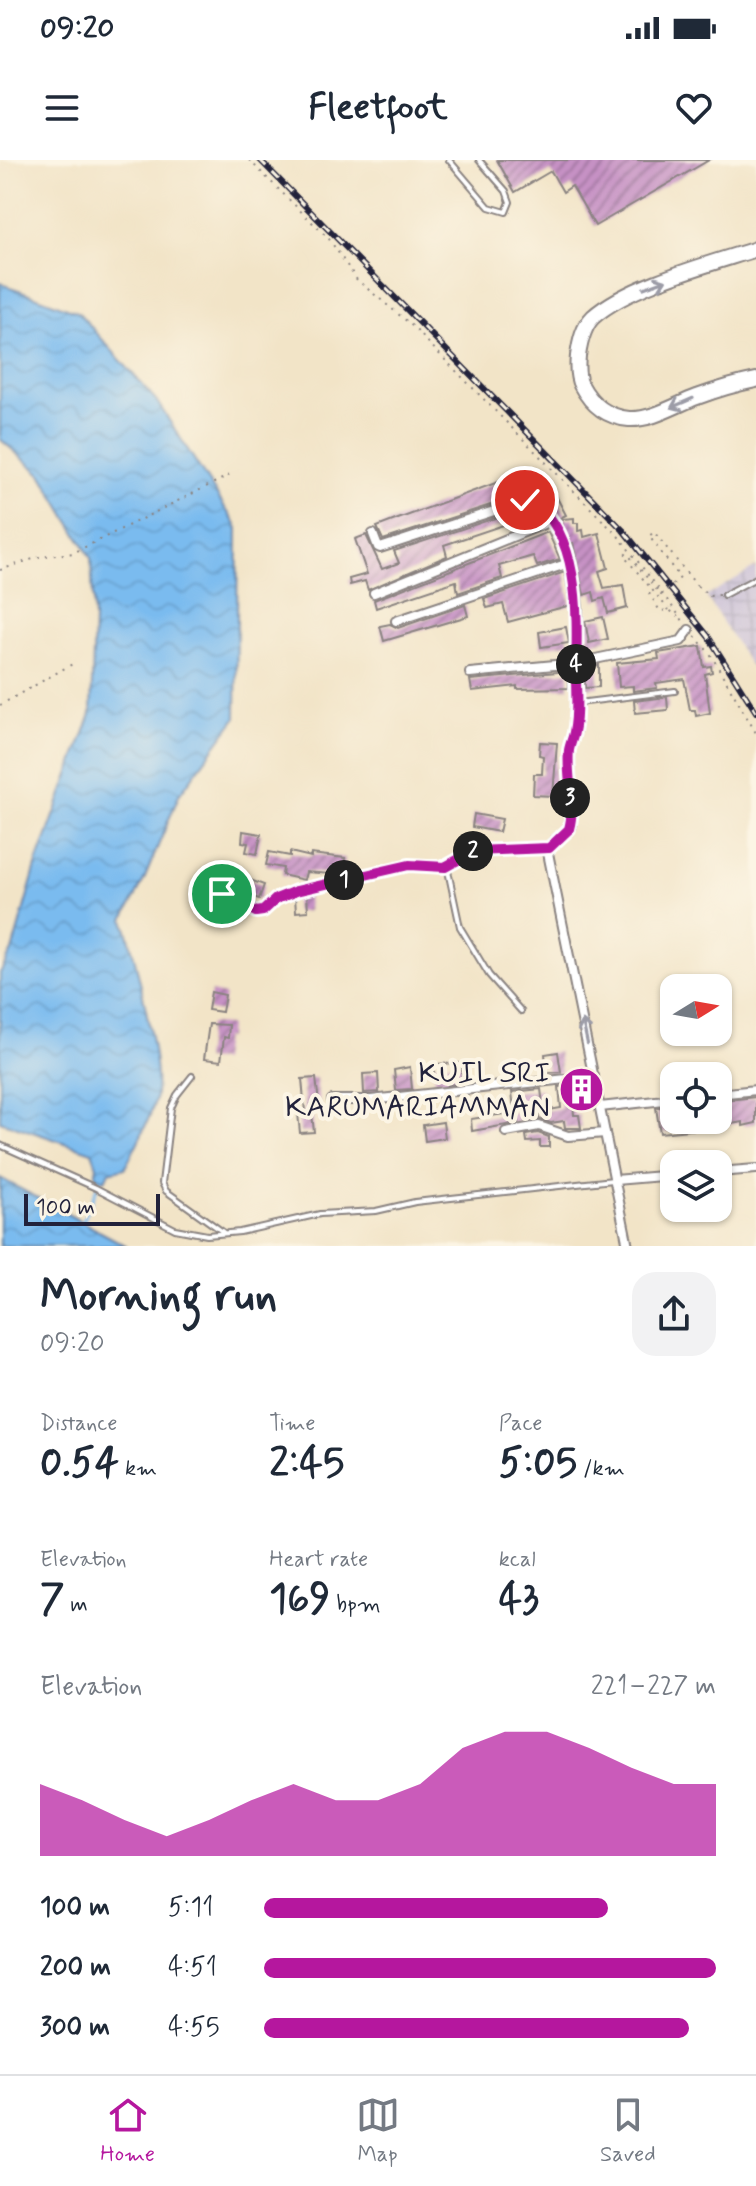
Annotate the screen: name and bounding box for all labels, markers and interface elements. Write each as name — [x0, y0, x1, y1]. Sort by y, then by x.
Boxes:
text: 09:20 — [40, 9, 115, 48]
text: Fleetfoot — [308, 85, 448, 132]
icon: menu — [40, 86, 84, 130]
icon: heart — [672, 86, 716, 130]
one-way arrow — [642, 276, 667, 291]
one-way arrow — [670, 397, 695, 412]
pin — [491, 466, 559, 534]
icon: check — [503, 478, 547, 522]
pin: 4 — [556, 644, 596, 684]
text: 4 — [570, 650, 582, 678]
pin: 3 — [550, 778, 590, 818]
text: 3 — [565, 784, 575, 812]
pin: 2 — [453, 831, 493, 871]
text: 2 — [468, 837, 478, 865]
pin — [188, 860, 256, 928]
pin: 1 — [324, 860, 364, 900]
text: 1 — [339, 866, 349, 894]
icon: arrive — [200, 872, 244, 916]
north arrow — [660, 974, 732, 1046]
map controls — [660, 974, 732, 1222]
one-way arrow — [576, 1020, 591, 1046]
place label: KUIL SRI KARUMARIAMMAN — [285, 1054, 550, 1127]
button: locate — [660, 1062, 732, 1134]
building icon: KUIL SRI KARUMARIAMMAN — [557, 1066, 605, 1114]
button: layers — [660, 1150, 732, 1222]
scale bar — [24, 1190, 160, 1226]
text: 100 m — [36, 1194, 95, 1222]
text: Morning run — [40, 1268, 277, 1326]
button: share — [632, 1272, 716, 1356]
text: 09:20 — [40, 1327, 105, 1361]
text: Distance — [40, 1410, 117, 1438]
text: Time — [269, 1410, 315, 1438]
text: Pace — [499, 1410, 542, 1438]
text: 0.54 — [40, 1438, 119, 1490]
text: 2:45 — [269, 1438, 344, 1490]
text: 5:05 — [499, 1438, 577, 1490]
text: km — [119, 1455, 157, 1483]
text: /km — [577, 1455, 625, 1483]
text: Elevation — [40, 1546, 127, 1574]
text: Heart rate — [269, 1546, 368, 1574]
text: kcal — [499, 1546, 536, 1574]
text: 7 — [40, 1574, 64, 1626]
text: 169 — [269, 1574, 330, 1626]
text: 43 — [499, 1574, 539, 1626]
text: m — [64, 1591, 88, 1619]
text: bpm — [330, 1591, 381, 1619]
text: Elevation — [40, 1670, 142, 1704]
text: 221–227 m — [591, 1670, 716, 1704]
text: 100 m — [40, 1891, 110, 1925]
text: 5:11 — [168, 1891, 213, 1925]
text: 200 m — [40, 1951, 111, 1985]
text: 4:51 — [168, 1951, 217, 1985]
text: 300 m — [40, 2011, 110, 2045]
text: 4:55 — [168, 2011, 220, 2045]
tab: Home — [100, 2093, 155, 2169]
tab: Map — [356, 2093, 400, 2169]
tab: Saved — [600, 2093, 656, 2169]

